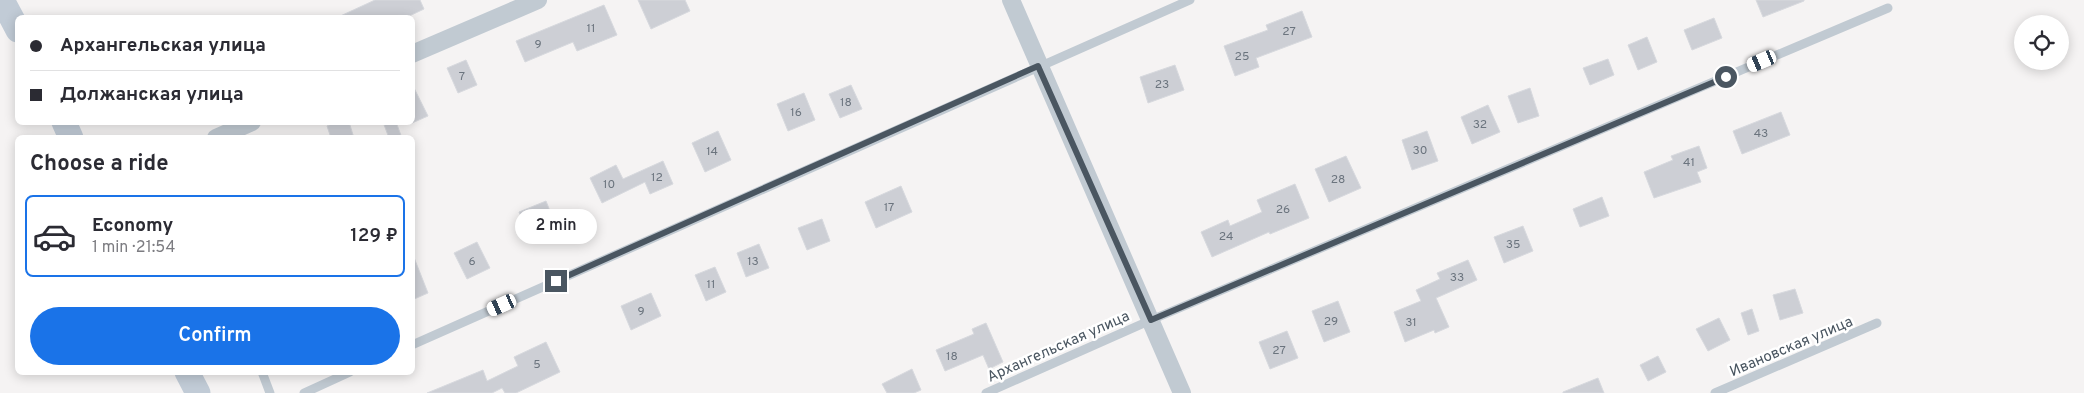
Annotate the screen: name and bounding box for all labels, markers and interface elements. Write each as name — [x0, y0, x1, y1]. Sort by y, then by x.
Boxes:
map controls — [2014, 15, 2069, 70]
button: locate — [2014, 15, 2069, 70]
house number: 11 — [587, 21, 595, 37]
house number: 27 — [1282, 24, 1296, 40]
text: Архангельская улица — [60, 34, 266, 58]
house number: 9 — [534, 37, 542, 53]
car — [1745, 48, 1778, 74]
house number: 25 — [1235, 49, 1249, 65]
route start — [1715, 66, 1737, 88]
house number: 7 — [459, 69, 465, 85]
house number: 23 — [1155, 77, 1169, 93]
text: Должанская улица — [60, 83, 244, 107]
house number: 18 — [840, 95, 852, 111]
house number: 16 — [790, 105, 802, 121]
house number: 32 — [1473, 117, 1487, 133]
house number: 43 — [1754, 126, 1768, 142]
house number: 30 — [1413, 143, 1427, 159]
house number: 14 — [706, 144, 718, 160]
text: Choose a ride — [30, 151, 168, 178]
house number: 41 — [1683, 155, 1695, 171]
house number: 12 — [651, 170, 663, 186]
house number: 28 — [1331, 172, 1345, 188]
house number: 10 — [603, 177, 615, 193]
house number: 17 — [884, 200, 894, 216]
house number: 26 — [1276, 202, 1290, 218]
callout: 2 min — [515, 208, 597, 244]
icon: car — [32, 214, 77, 259]
text: Economy — [92, 214, 173, 238]
text: 2 min — [535, 216, 577, 236]
text: 129 ₽ — [350, 224, 398, 248]
house number: 24 — [1219, 229, 1233, 245]
house number: 35 — [1506, 237, 1520, 253]
text: 1 min · 21:54 — [92, 238, 175, 258]
house number: 6 — [468, 254, 476, 270]
house number: 13 — [747, 254, 759, 270]
route end — [545, 270, 567, 292]
house number: 33 — [1450, 270, 1464, 286]
house number: 11 — [707, 277, 715, 293]
car — [485, 292, 518, 318]
house number: 9 — [637, 304, 645, 320]
button: Confirm — [30, 307, 400, 365]
street label: Архангельская улица — [984, 307, 1133, 387]
street label: Ивановская улица — [1727, 313, 1856, 382]
house number: 29 — [1324, 314, 1338, 330]
house number: 31 — [1405, 315, 1417, 331]
house number: 27 — [1272, 343, 1286, 359]
house number: 18 — [946, 349, 958, 365]
house number: 5 — [533, 357, 541, 373]

